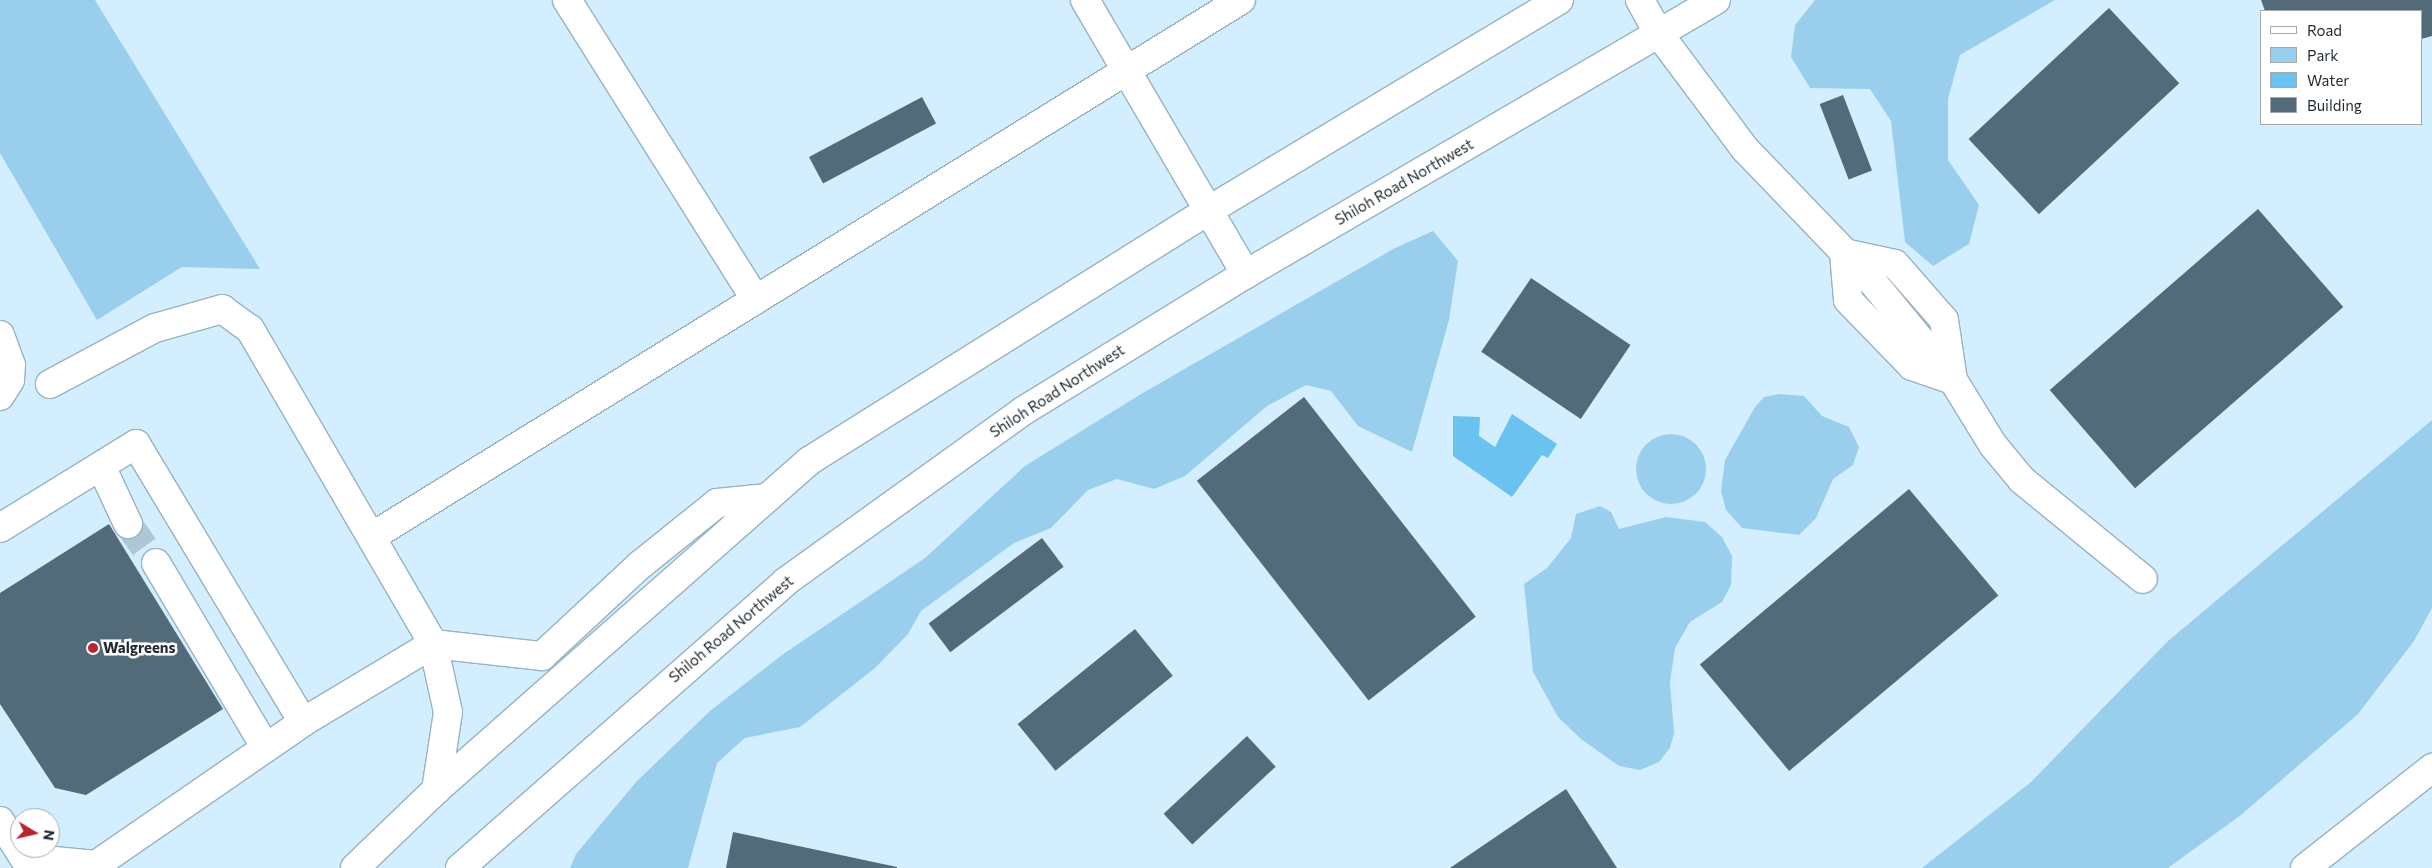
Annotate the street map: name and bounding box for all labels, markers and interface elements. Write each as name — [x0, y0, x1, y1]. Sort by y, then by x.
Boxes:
legend — [2260, 10, 2422, 125]
text: Road — [2307, 21, 2342, 39]
text: Park — [2307, 46, 2338, 64]
text: Water — [2307, 71, 2349, 89]
text: Building — [2307, 96, 2362, 114]
street label: Shiloh Road Northwest — [1332, 135, 1476, 229]
street label: Shiloh Road Northwest — [986, 341, 1128, 441]
street label: Shiloh Road Northwest — [665, 572, 797, 686]
place label: Walgreens — [103, 639, 176, 657]
marker: Walgreens — [87, 642, 99, 654]
north arrow — [10, 808, 60, 858]
text: N — [40, 829, 59, 842]

